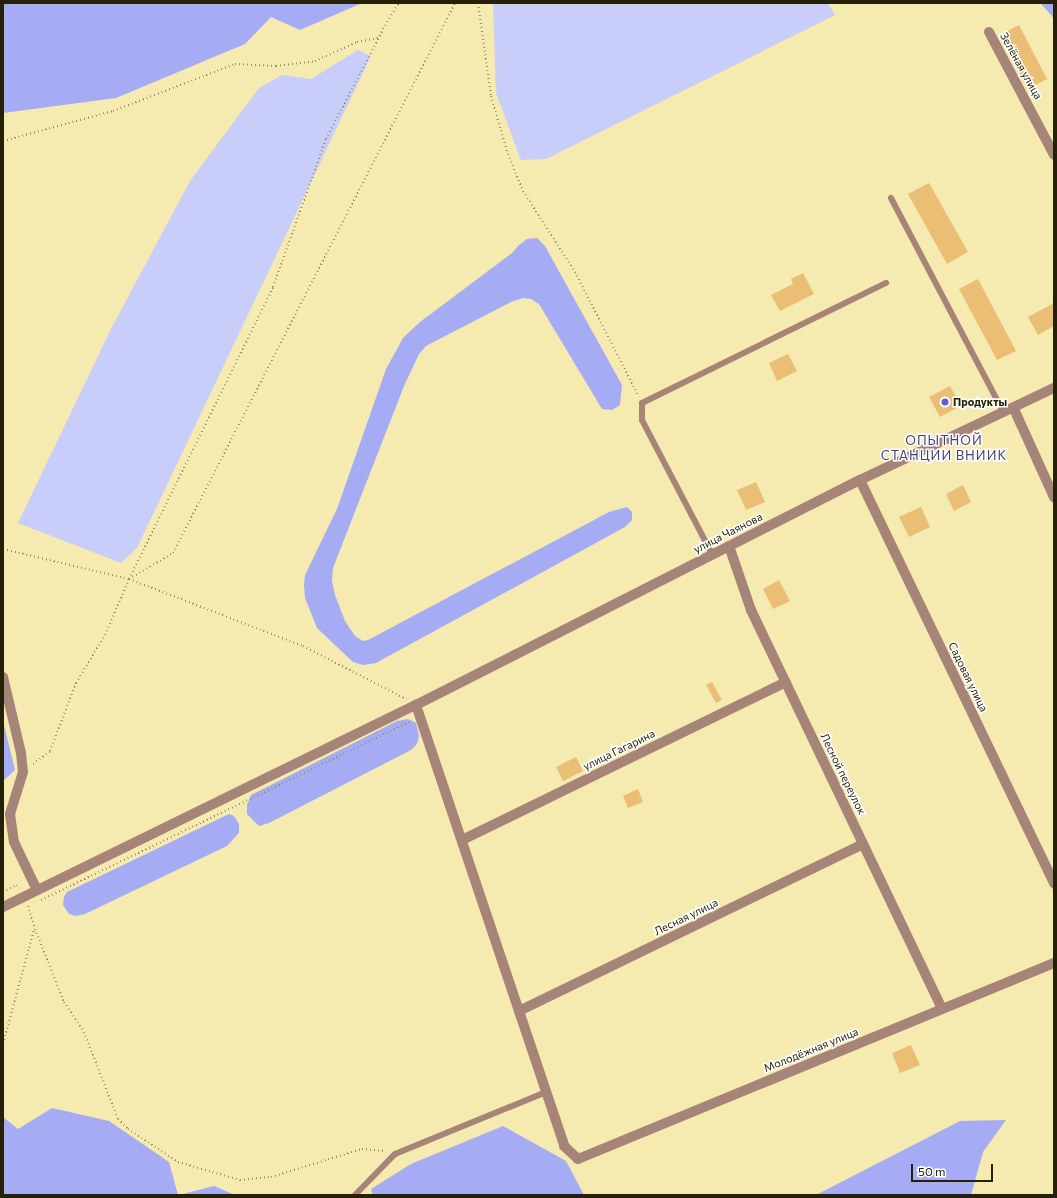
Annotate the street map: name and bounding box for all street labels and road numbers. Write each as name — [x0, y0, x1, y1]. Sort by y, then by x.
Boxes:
street label: Зелёная улица — [997, 30, 1045, 102]
street label: улица Чаянова — [691, 510, 765, 556]
street label: Садовая улица — [945, 640, 991, 714]
street label: улица Гагарина — [581, 727, 657, 773]
street label: Лесной переулок — [818, 731, 868, 817]
street label: Лесная улица — [652, 896, 720, 938]
street label: Молодёжная улица — [762, 1025, 860, 1075]

